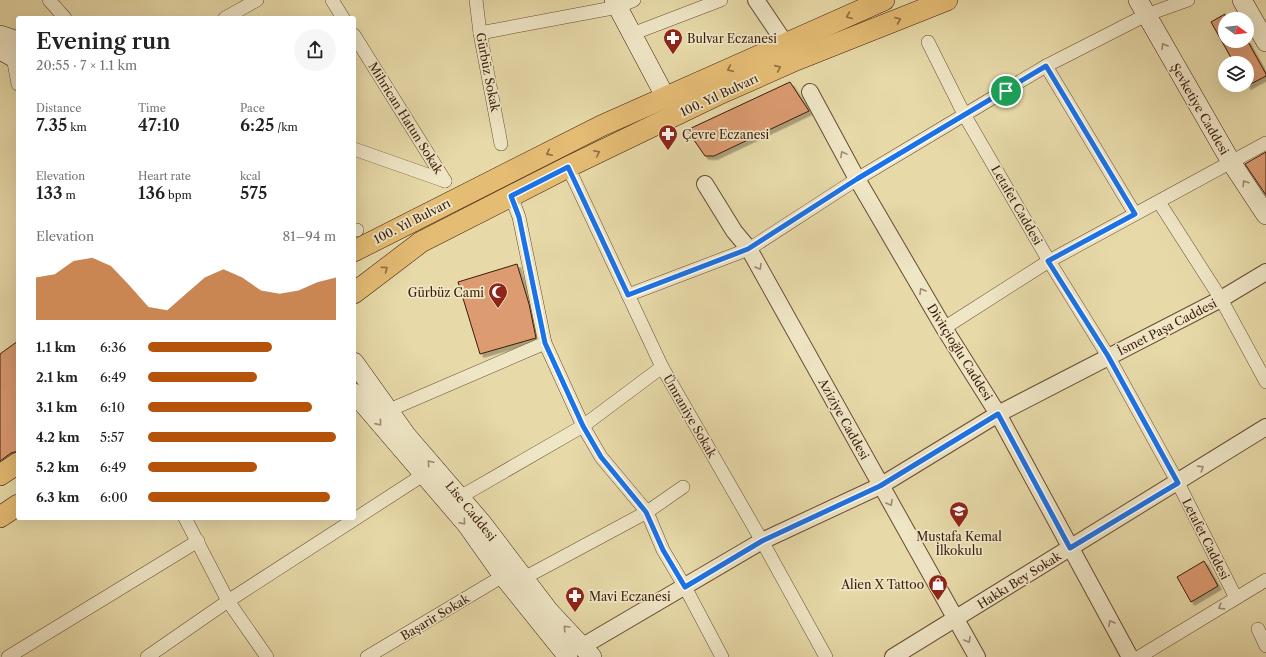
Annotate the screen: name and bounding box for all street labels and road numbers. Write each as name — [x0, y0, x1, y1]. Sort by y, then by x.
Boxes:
street label: Gürbüz Sokak — [473, 31, 503, 114]
street label: Mihrican Hatun Sokak — [366, 59, 447, 177]
street label: Şevketiye Caddesi — [1168, 61, 1232, 158]
street label: 100. Yıl Bulvarı — [678, 70, 761, 120]
street label: Letafet Caddesi — [988, 163, 1046, 248]
street label: 100. Yıl Bulvarı — [371, 195, 453, 247]
street label: İsmet Paşa Caddesi — [1114, 294, 1219, 359]
street label: Divitçioğlu Caddesi — [924, 301, 996, 403]
street label: Ümraniye Sokak — [660, 371, 721, 461]
street label: Aziziye Caddesi — [815, 375, 873, 463]
street label: Lise Caddesi — [442, 478, 500, 544]
street label: Letafet Caddesi — [1179, 496, 1233, 582]
street label: Hakkı Bey Sokak — [974, 548, 1065, 612]
street label: Başarir Sokak — [398, 590, 473, 643]

